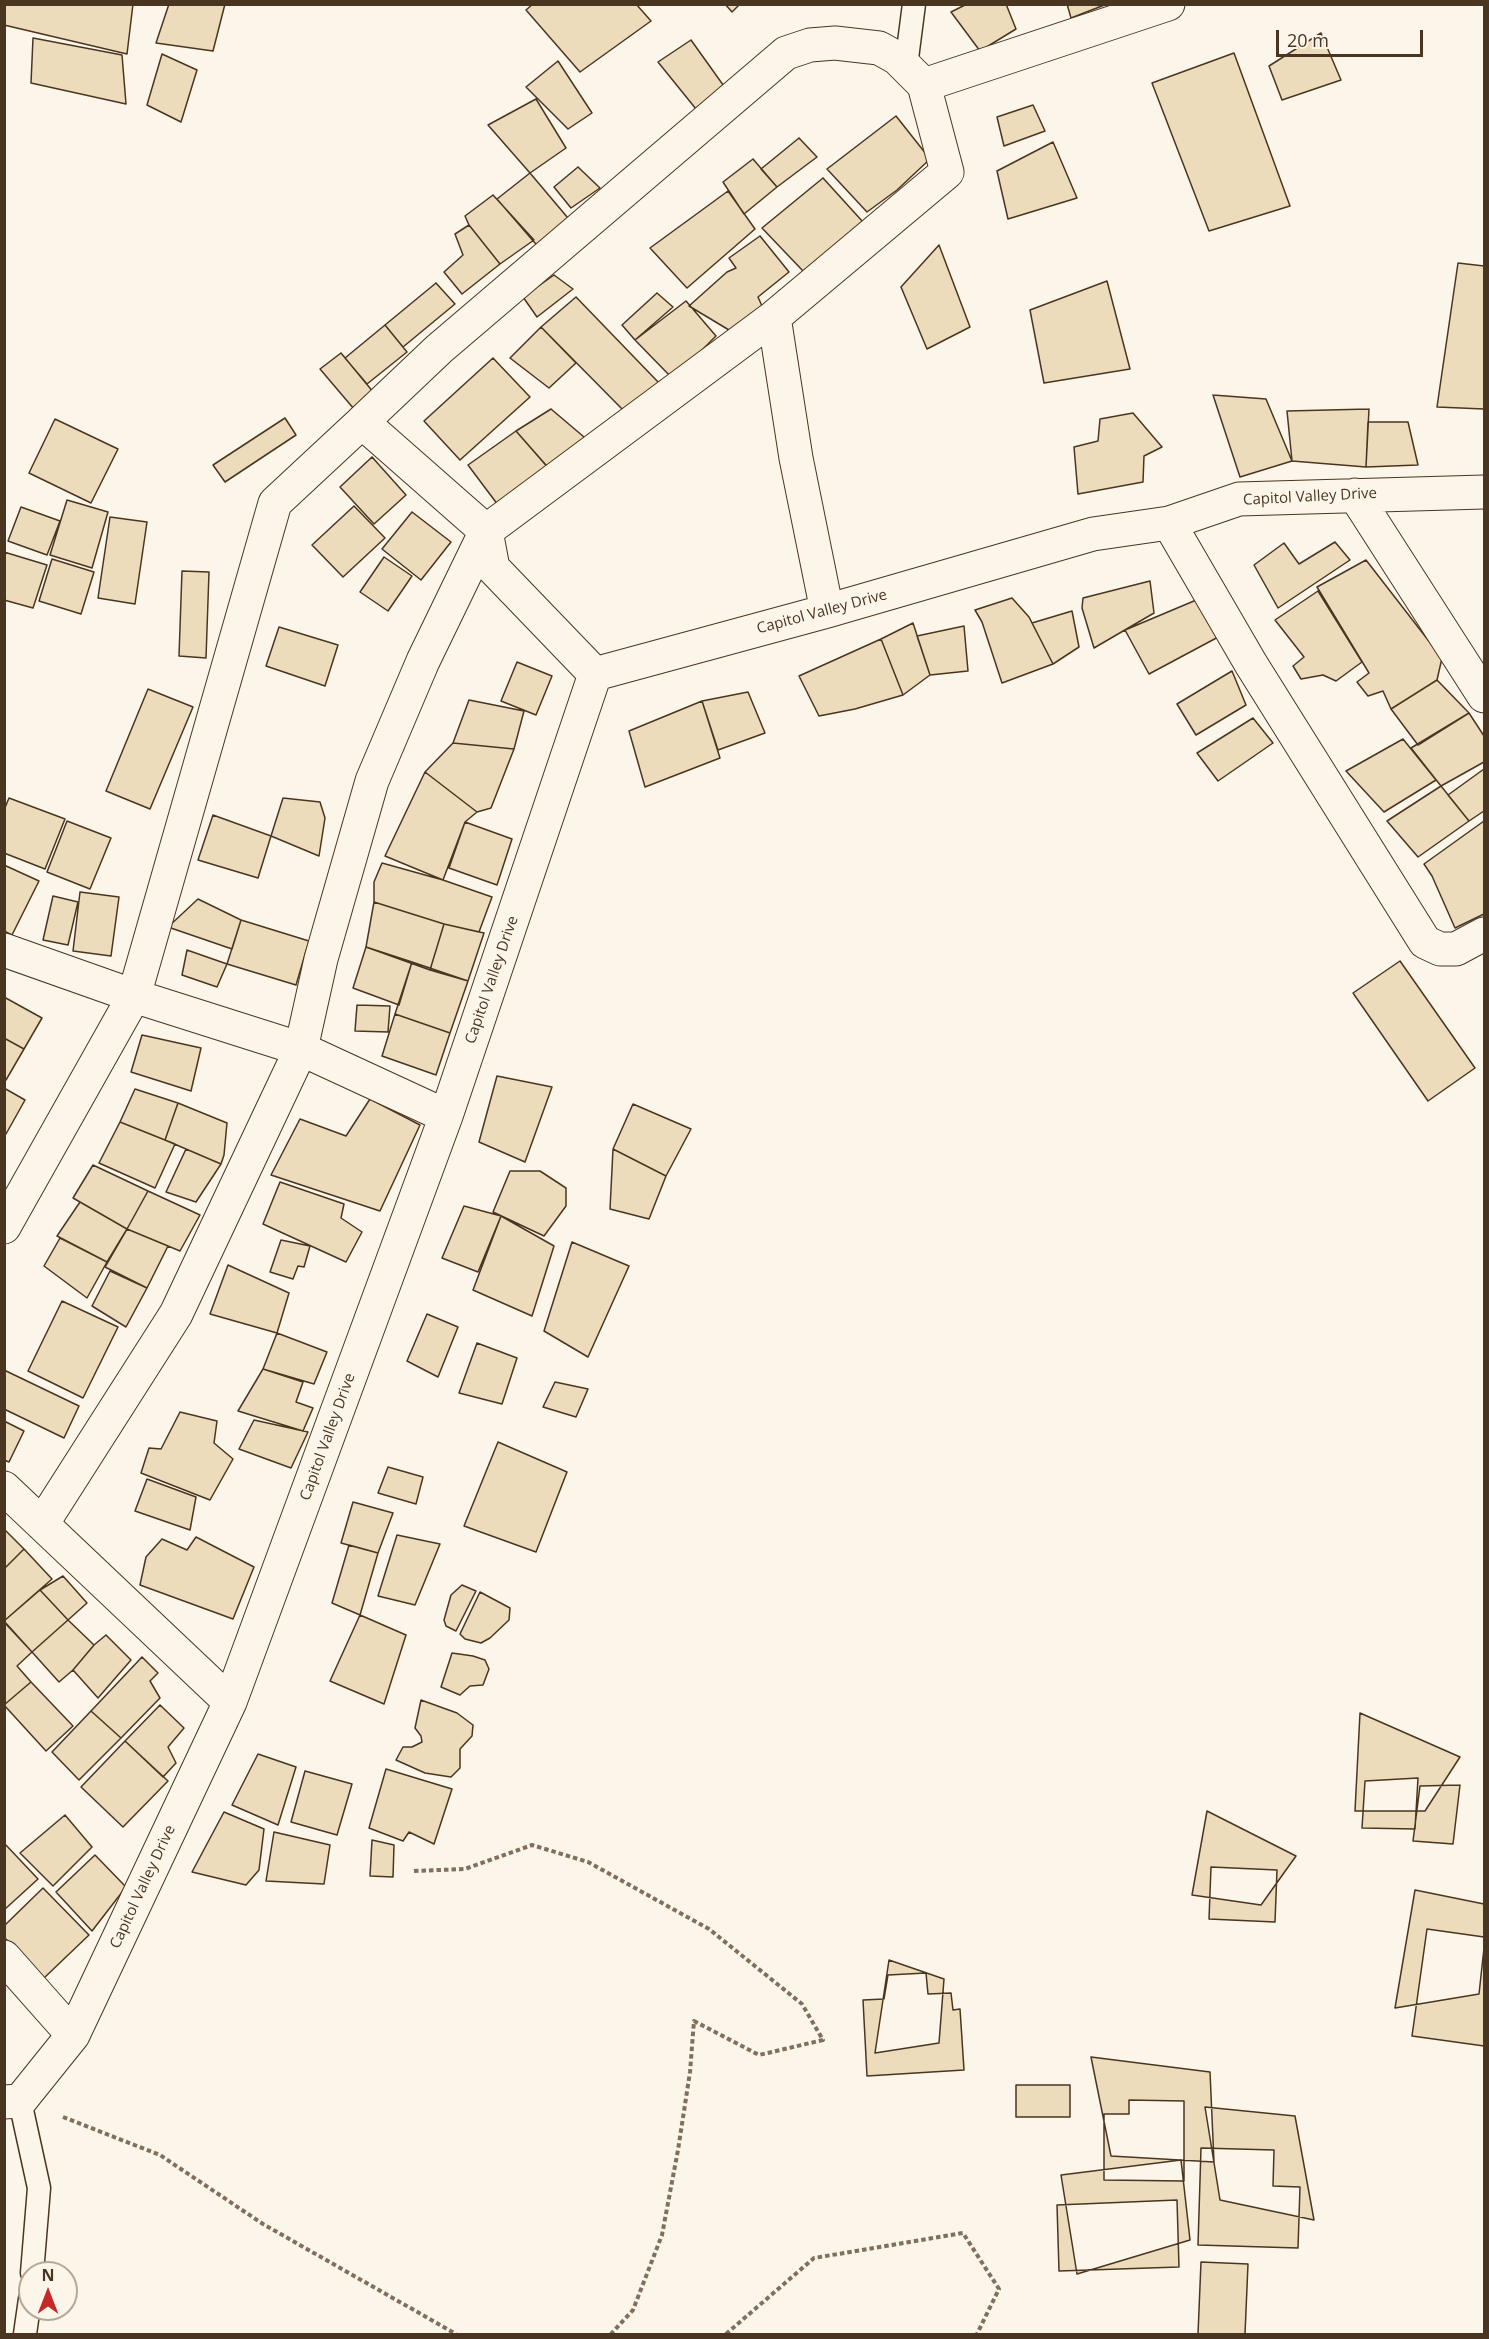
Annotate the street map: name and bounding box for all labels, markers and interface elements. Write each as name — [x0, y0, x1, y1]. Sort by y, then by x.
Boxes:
scale bar — [1279, 18, 1426, 56]
text: 20 m — [1287, 28, 1329, 52]
street label: Capitol Valley Drive — [1243, 485, 1377, 509]
street label: Capitol Valley Drive — [755, 586, 889, 638]
street label: Capitol Valley Drive — [462, 914, 522, 1046]
street label: Capitol Valley Drive — [297, 1371, 359, 1503]
street label: Capitol Valley Drive — [106, 1822, 180, 1952]
north arrow — [18, 2261, 78, 2321]
text: N — [41, 2264, 55, 2286]

